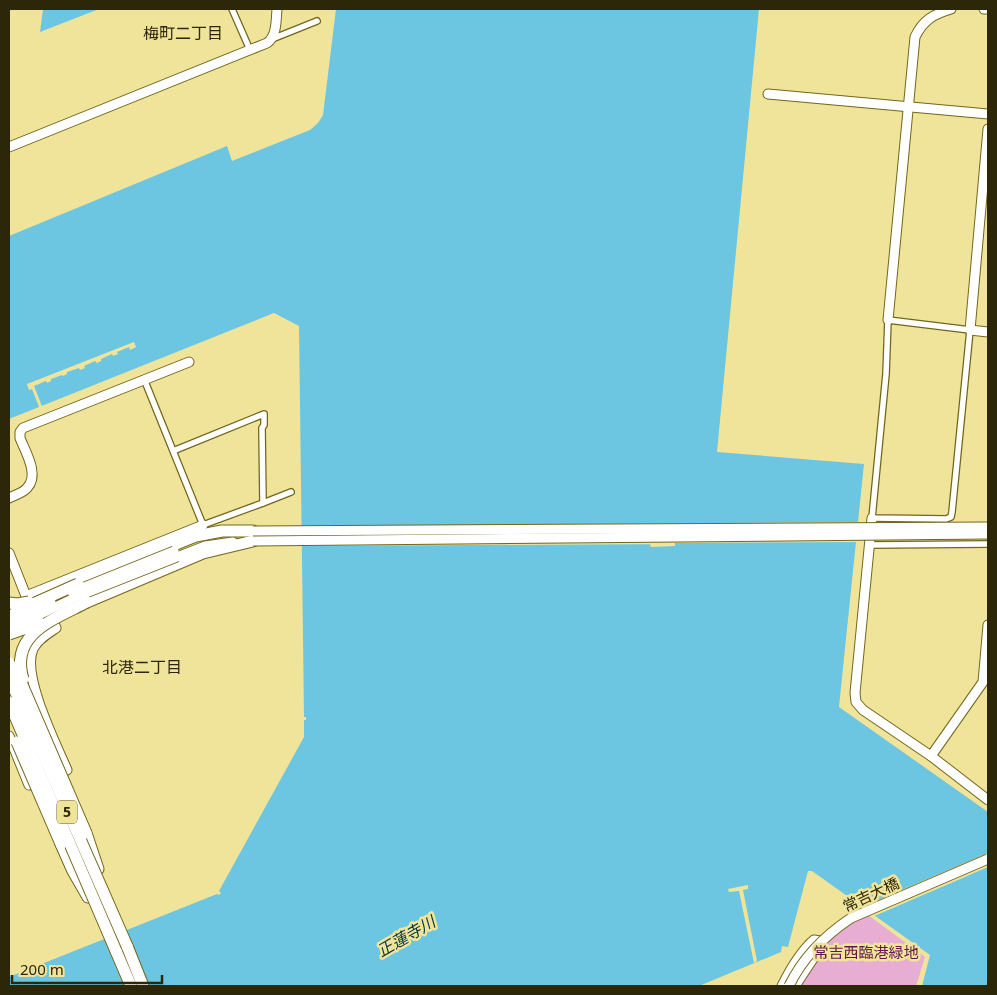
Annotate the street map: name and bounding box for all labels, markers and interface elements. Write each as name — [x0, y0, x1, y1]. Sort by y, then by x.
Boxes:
district label: 梅町二丁目 — [143, 22, 223, 44]
district label: 北港二丁目 — [102, 656, 182, 678]
road number: 5 — [57, 800, 77, 824]
street label: 常吉大橋 — [839, 872, 902, 916]
water label: 正蓮寺川 — [373, 909, 441, 962]
park label: 常吉西臨港緑地 — [813, 942, 919, 962]
scale bar — [12, 952, 162, 984]
text: 200 m — [20, 959, 64, 979]

